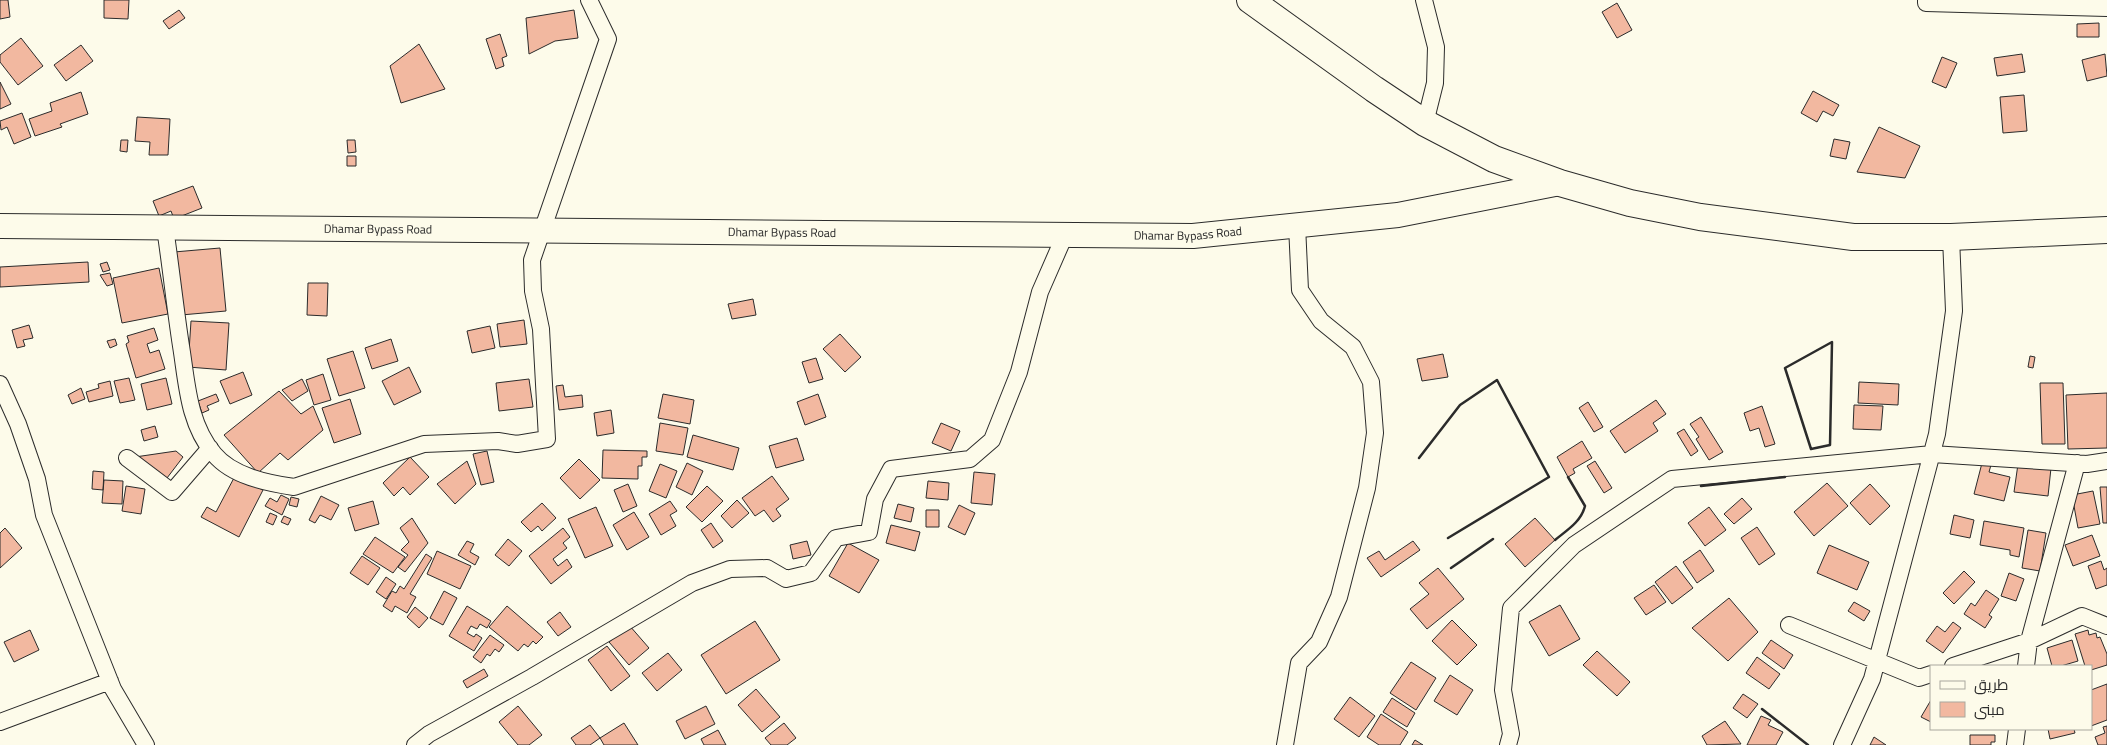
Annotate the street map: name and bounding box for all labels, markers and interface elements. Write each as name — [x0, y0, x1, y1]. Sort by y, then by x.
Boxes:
street label: Dhamar Bypass Road — [324, 217, 432, 241]
street label: Dhamar Bypass Road — [1134, 219, 1243, 247]
street label: Dhamar Bypass Road — [728, 220, 836, 244]
legend — [1930, 665, 2092, 730]
text: طريق — [1974, 670, 2008, 699]
text: مبنى — [1974, 695, 2005, 724]

